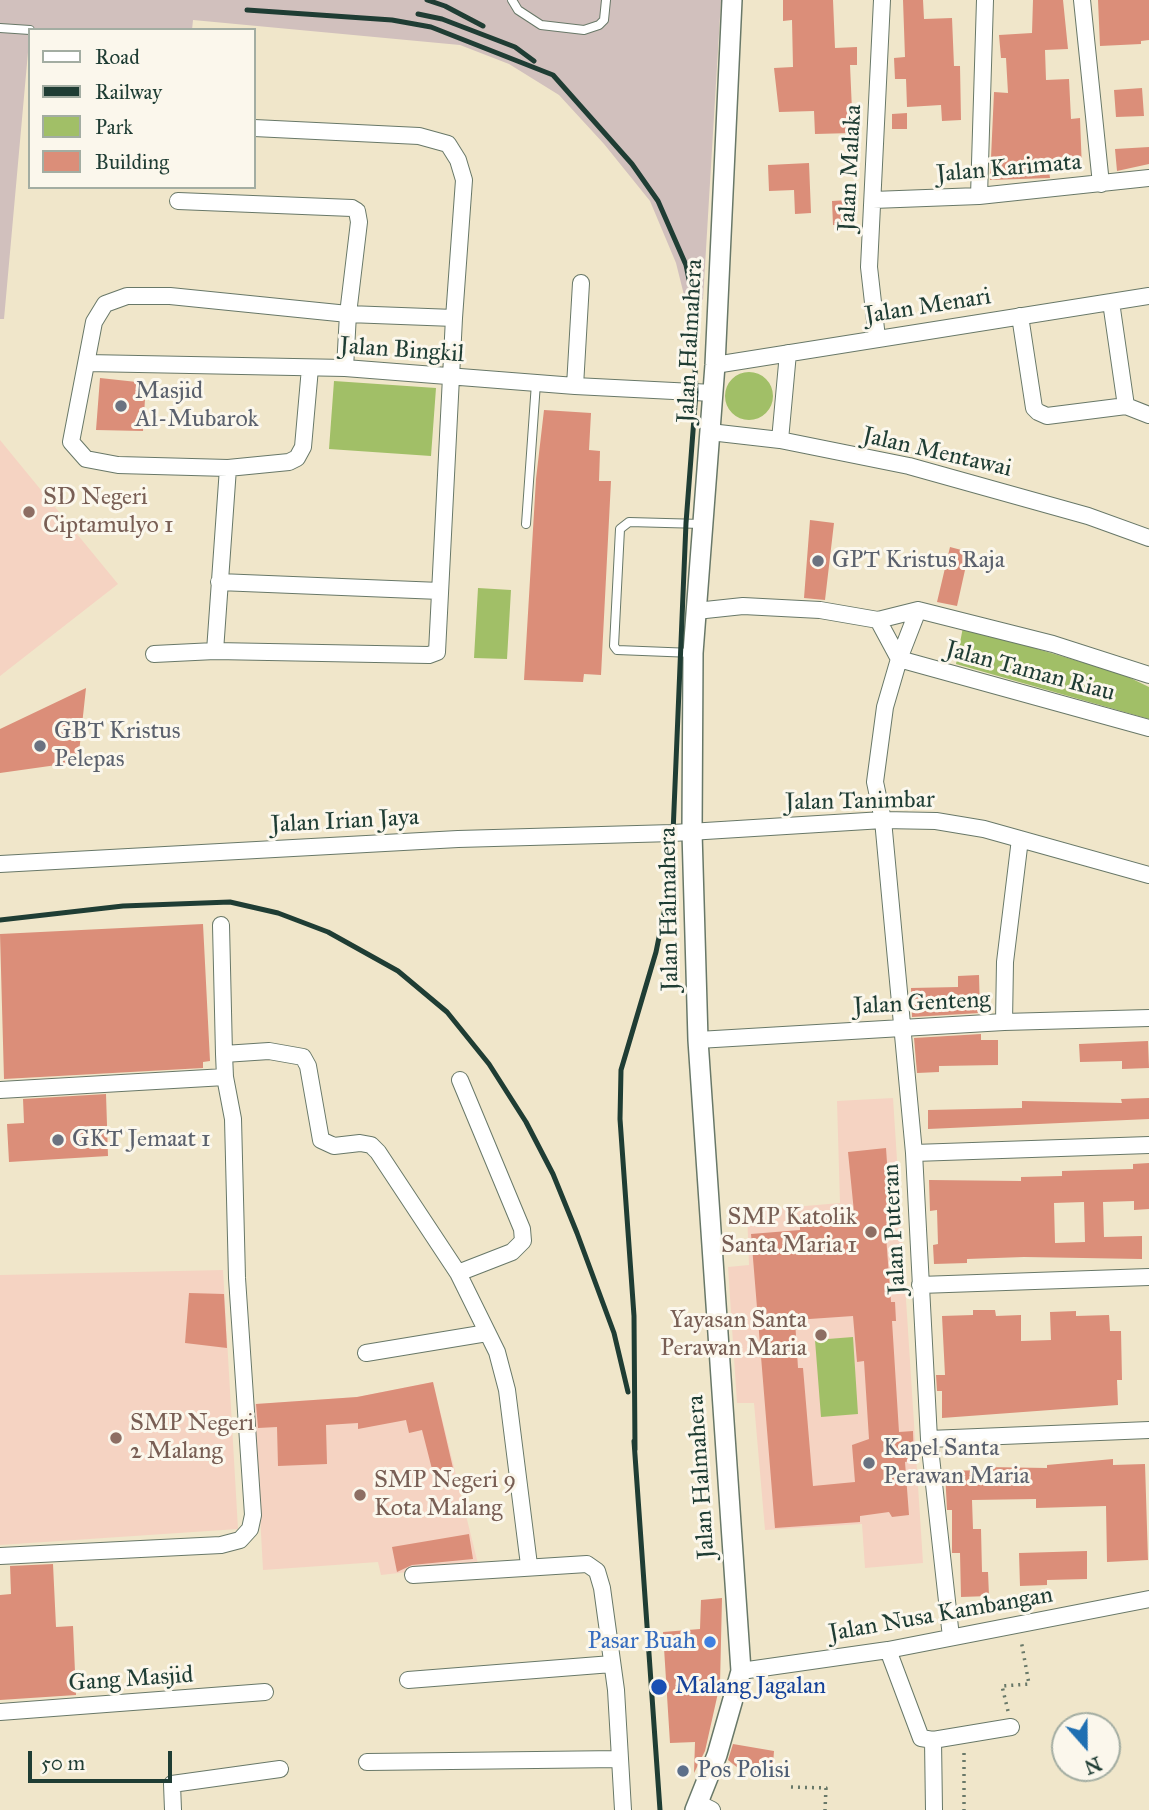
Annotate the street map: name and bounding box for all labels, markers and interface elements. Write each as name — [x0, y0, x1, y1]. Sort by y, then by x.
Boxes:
legend — [28, 28, 256, 189]
text: Road — [95, 44, 140, 70]
text: Railway — [95, 79, 162, 105]
street label: Jalan Malaka — [833, 104, 869, 232]
text: Park — [95, 114, 133, 140]
street label: Jalan Karimata — [935, 148, 1083, 190]
text: Building — [95, 149, 169, 175]
street label: Jalan Halmahera — [672, 258, 710, 424]
street label: Jalan Menari — [863, 283, 993, 331]
street label: Jalan Bingkil — [339, 332, 465, 370]
place label: Masjid Al-Mubarok — [135, 378, 259, 434]
marker: Masjid Al-Mubarok — [113, 398, 129, 414]
street label: Jalan Mentawai — [860, 422, 1014, 484]
place label: SD Negeri Ciptamulyo 1 — [43, 484, 173, 540]
marker: SD Negeri Ciptamulyo 1 — [21, 504, 37, 520]
place label: GPT Kristus Raja — [832, 547, 1005, 575]
marker: GPT Kristus Raja — [810, 553, 826, 569]
street label: Jalan Taman Riau — [942, 636, 1118, 708]
place label: GBT Kristus Pelepas — [54, 718, 180, 774]
marker: GBT Kristus Pelepas — [32, 738, 48, 754]
street label: Jalan Tanimbar — [785, 786, 935, 818]
street label: Jalan Irian Jaya — [270, 804, 420, 840]
street label: Jalan Halmahera — [654, 827, 686, 991]
street label: Jalan Genteng — [853, 986, 991, 1022]
place label: GKT Jemaat 1 — [72, 1126, 211, 1154]
marker: GKT Jemaat 1 — [50, 1132, 66, 1148]
street label: Jalan Puteran — [877, 1163, 913, 1295]
place label: SMP Katolik Santa Maria 1 — [721, 1204, 857, 1260]
marker: SMP Katolik Santa Maria 1 — [863, 1224, 879, 1240]
place label: Yayasan Santa Perawan Maria — [660, 1307, 807, 1363]
marker: Yayasan Santa Perawan Maria — [813, 1327, 829, 1343]
street label: Jalan Halmahera — [682, 1394, 722, 1560]
place label: SMP Negeri 2 Malang — [130, 1410, 254, 1466]
marker: SMP Negeri 2 Malang — [108, 1430, 124, 1446]
place label: Kapel Santa Perawan Maria — [883, 1435, 1030, 1491]
marker: Kapel Santa Perawan Maria — [861, 1455, 877, 1471]
place label: SMP Negeri 9 Kota Malang — [374, 1467, 516, 1523]
marker: SMP Negeri 9 Kota Malang — [352, 1487, 368, 1503]
street label: Jalan Nusa Kambangan — [827, 1581, 1055, 1649]
place label: Pasar Buah — [587, 1628, 696, 1656]
marker: Pasar Buah — [702, 1634, 718, 1650]
street label: Gang Masjid — [68, 1661, 194, 1699]
place label: Malang Jagalan — [675, 1673, 826, 1701]
marker: Malang Jagalan — [649, 1677, 669, 1697]
north arrow — [1051, 1712, 1121, 1782]
scale bar — [32, 1736, 175, 1780]
text: 50 m — [41, 1750, 85, 1776]
text: N — [1081, 1752, 1105, 1779]
place label: Pos Polisi — [697, 1757, 790, 1785]
marker: Pos Polisi — [675, 1763, 691, 1779]

